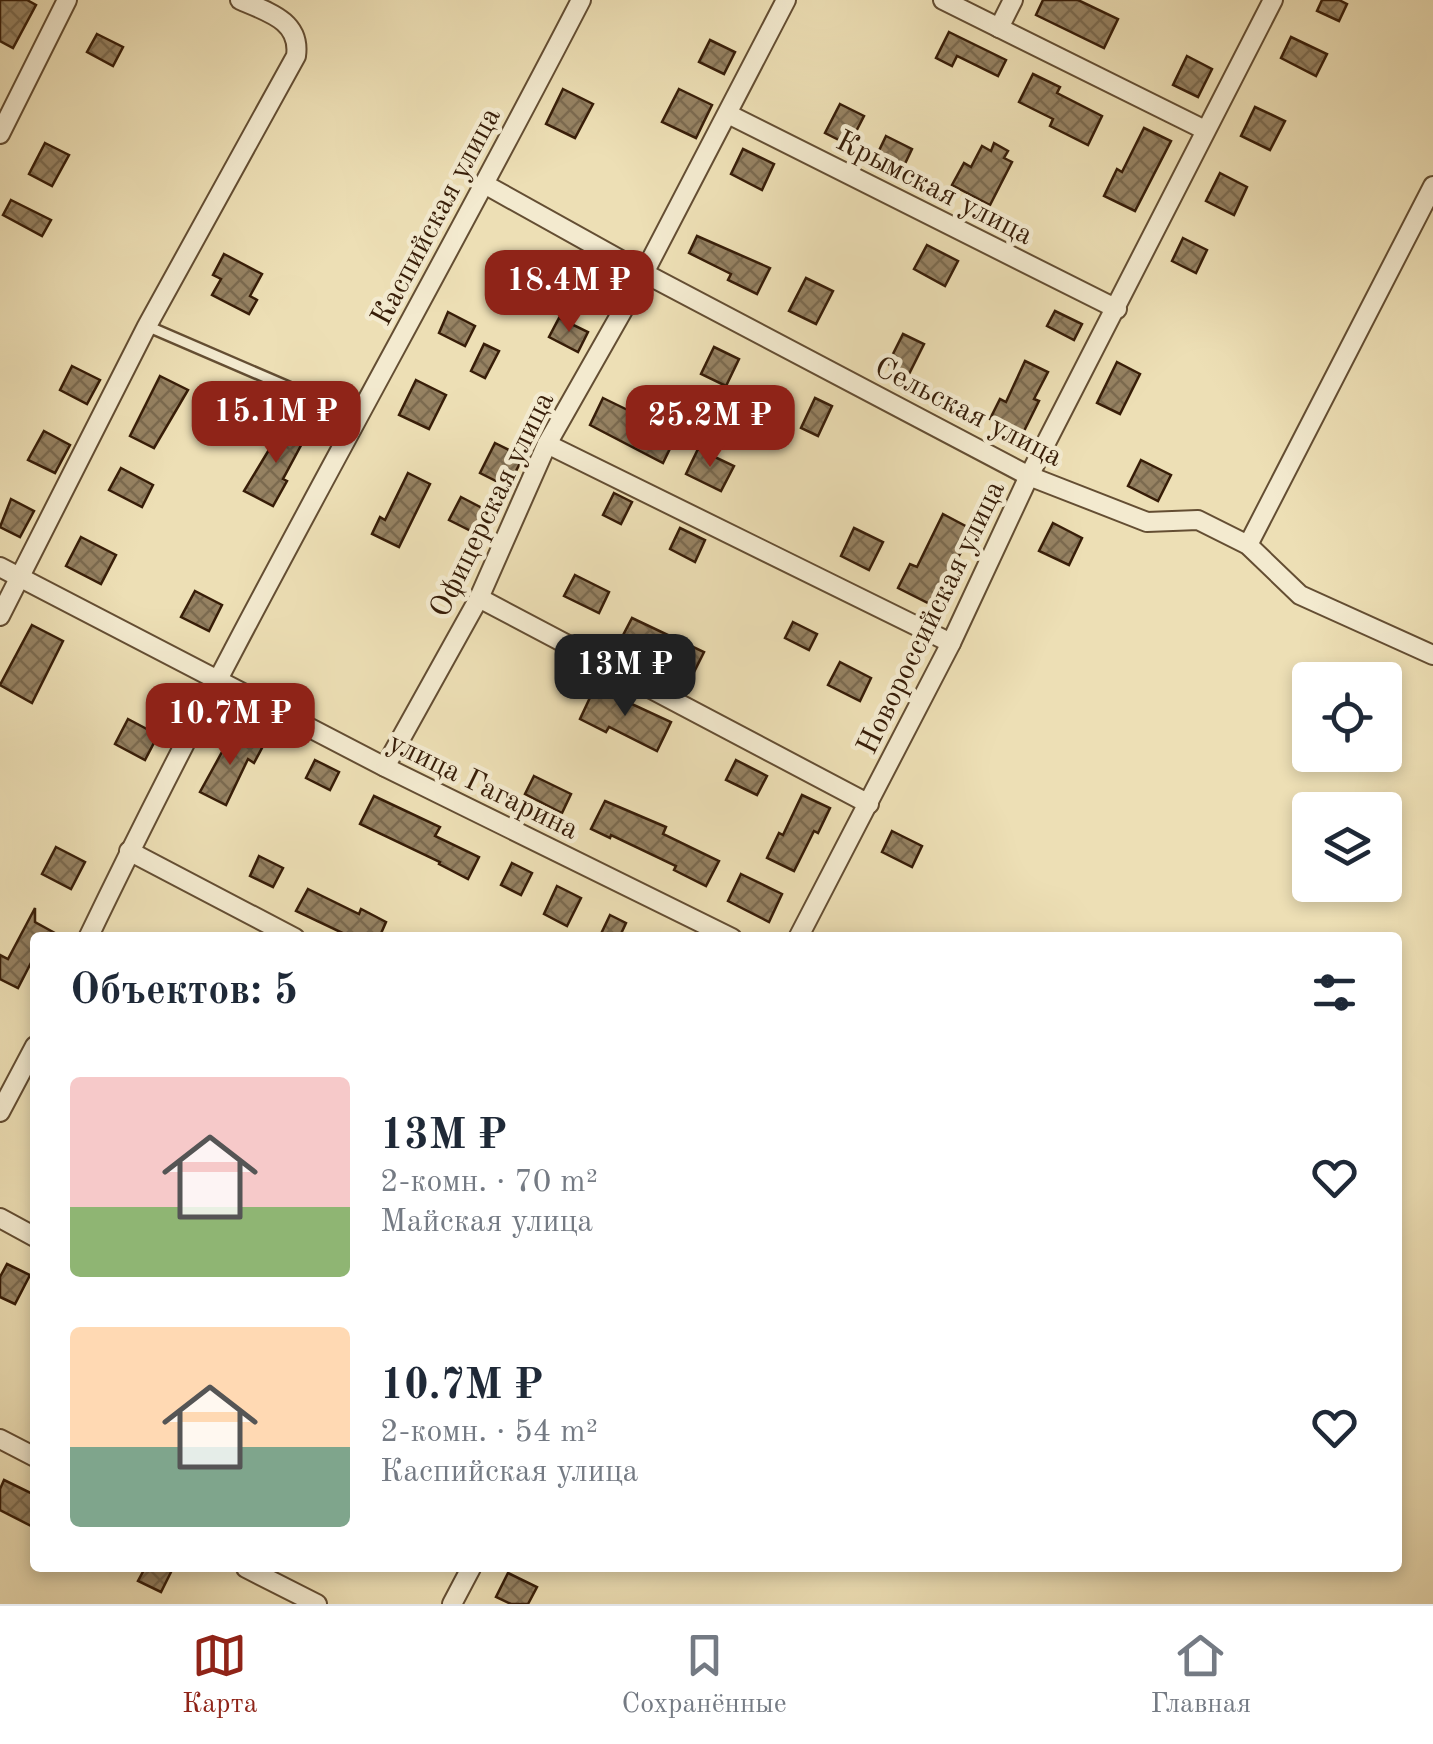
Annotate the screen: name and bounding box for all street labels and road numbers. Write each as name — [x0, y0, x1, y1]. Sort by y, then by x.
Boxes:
street label: Каспийская улица — [367, 103, 507, 331]
street label: Крымская улица — [831, 126, 1038, 251]
street label: Сельская улица — [869, 352, 1067, 473]
street label: Офицерская улица — [425, 387, 560, 622]
street label: Новороссийская улица — [852, 476, 1011, 759]
street label: улица Гагарина — [383, 728, 583, 846]

